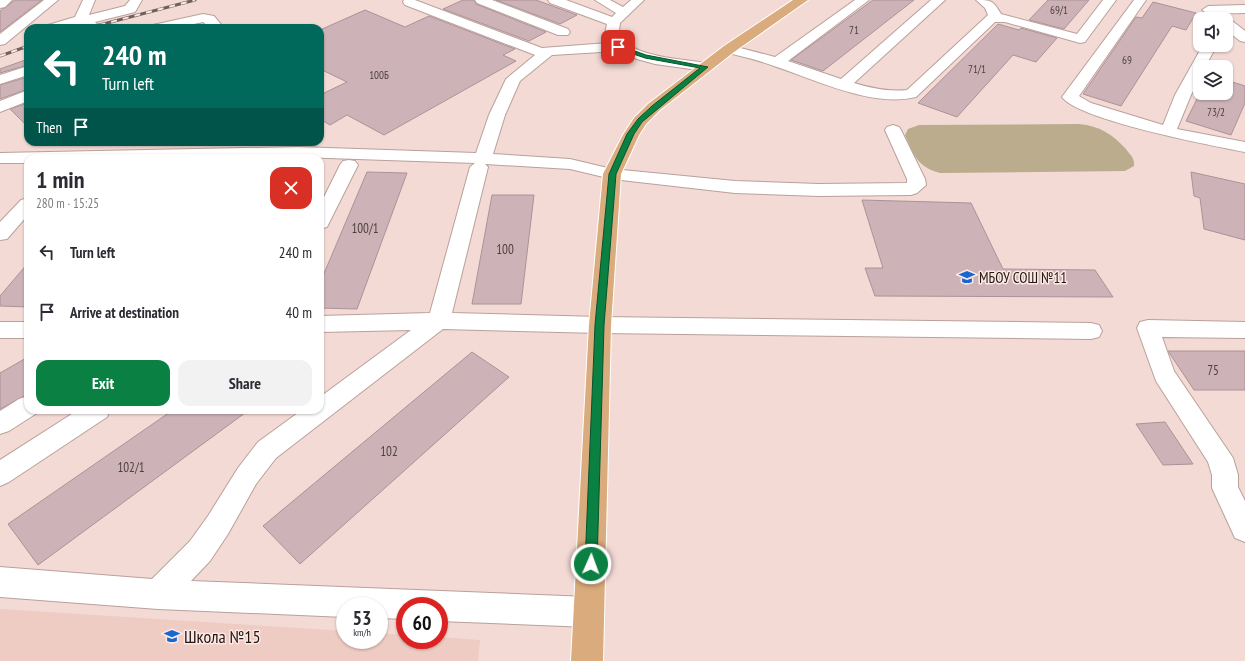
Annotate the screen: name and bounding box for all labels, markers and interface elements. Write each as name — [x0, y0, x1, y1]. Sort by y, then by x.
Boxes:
house number: 69/1 — [1050, 3, 1068, 17]
map controls — [1193, 12, 1233, 100]
button: sound — [1193, 12, 1233, 52]
house number: 71 — [849, 23, 859, 37]
pin — [601, 30, 635, 64]
text: 240 m — [102, 36, 166, 73]
icon: arrive — [607, 36, 629, 58]
icon: left — [36, 40, 88, 92]
house number: 69 — [1122, 53, 1132, 67]
button: layers — [1193, 60, 1233, 100]
house number: 71/1 — [968, 62, 986, 76]
house number: 100Б — [369, 68, 389, 82]
text: Turn left — [102, 72, 154, 95]
house number: 73/2 — [1207, 105, 1225, 119]
icon: arrive — [70, 116, 92, 138]
text: Then — [36, 118, 62, 137]
text: 1 min — [36, 164, 84, 195]
button: close — [270, 167, 312, 209]
text: 280 m · 15:25 — [36, 195, 99, 212]
house number: 100/1 — [351, 220, 379, 237]
icon: left — [36, 241, 58, 263]
house number: 100 — [496, 241, 514, 258]
text: Turn left — [70, 243, 115, 262]
text: 240 m — [279, 243, 312, 262]
school or university icon: МБОУ СОШ №11 — [958, 268, 976, 286]
place label: МБОУ СОШ №11 — [979, 268, 1067, 287]
icon: arrive — [36, 301, 58, 323]
text: Arrive at destination — [70, 303, 179, 322]
text: 40 m — [286, 303, 312, 322]
button: Exit — [36, 360, 170, 406]
button: Share — [178, 360, 312, 406]
house number: 75 — [1207, 362, 1219, 379]
house number: 102 — [380, 443, 398, 460]
house number: 102/1 — [117, 459, 145, 476]
position arrow — [570, 543, 612, 585]
speed limit sign: 60 — [396, 597, 448, 649]
text: 53 — [352, 605, 372, 631]
place label: Школа №15 — [184, 625, 261, 648]
text: km/h — [353, 626, 371, 639]
school or university icon: Школа №15 — [163, 627, 181, 645]

